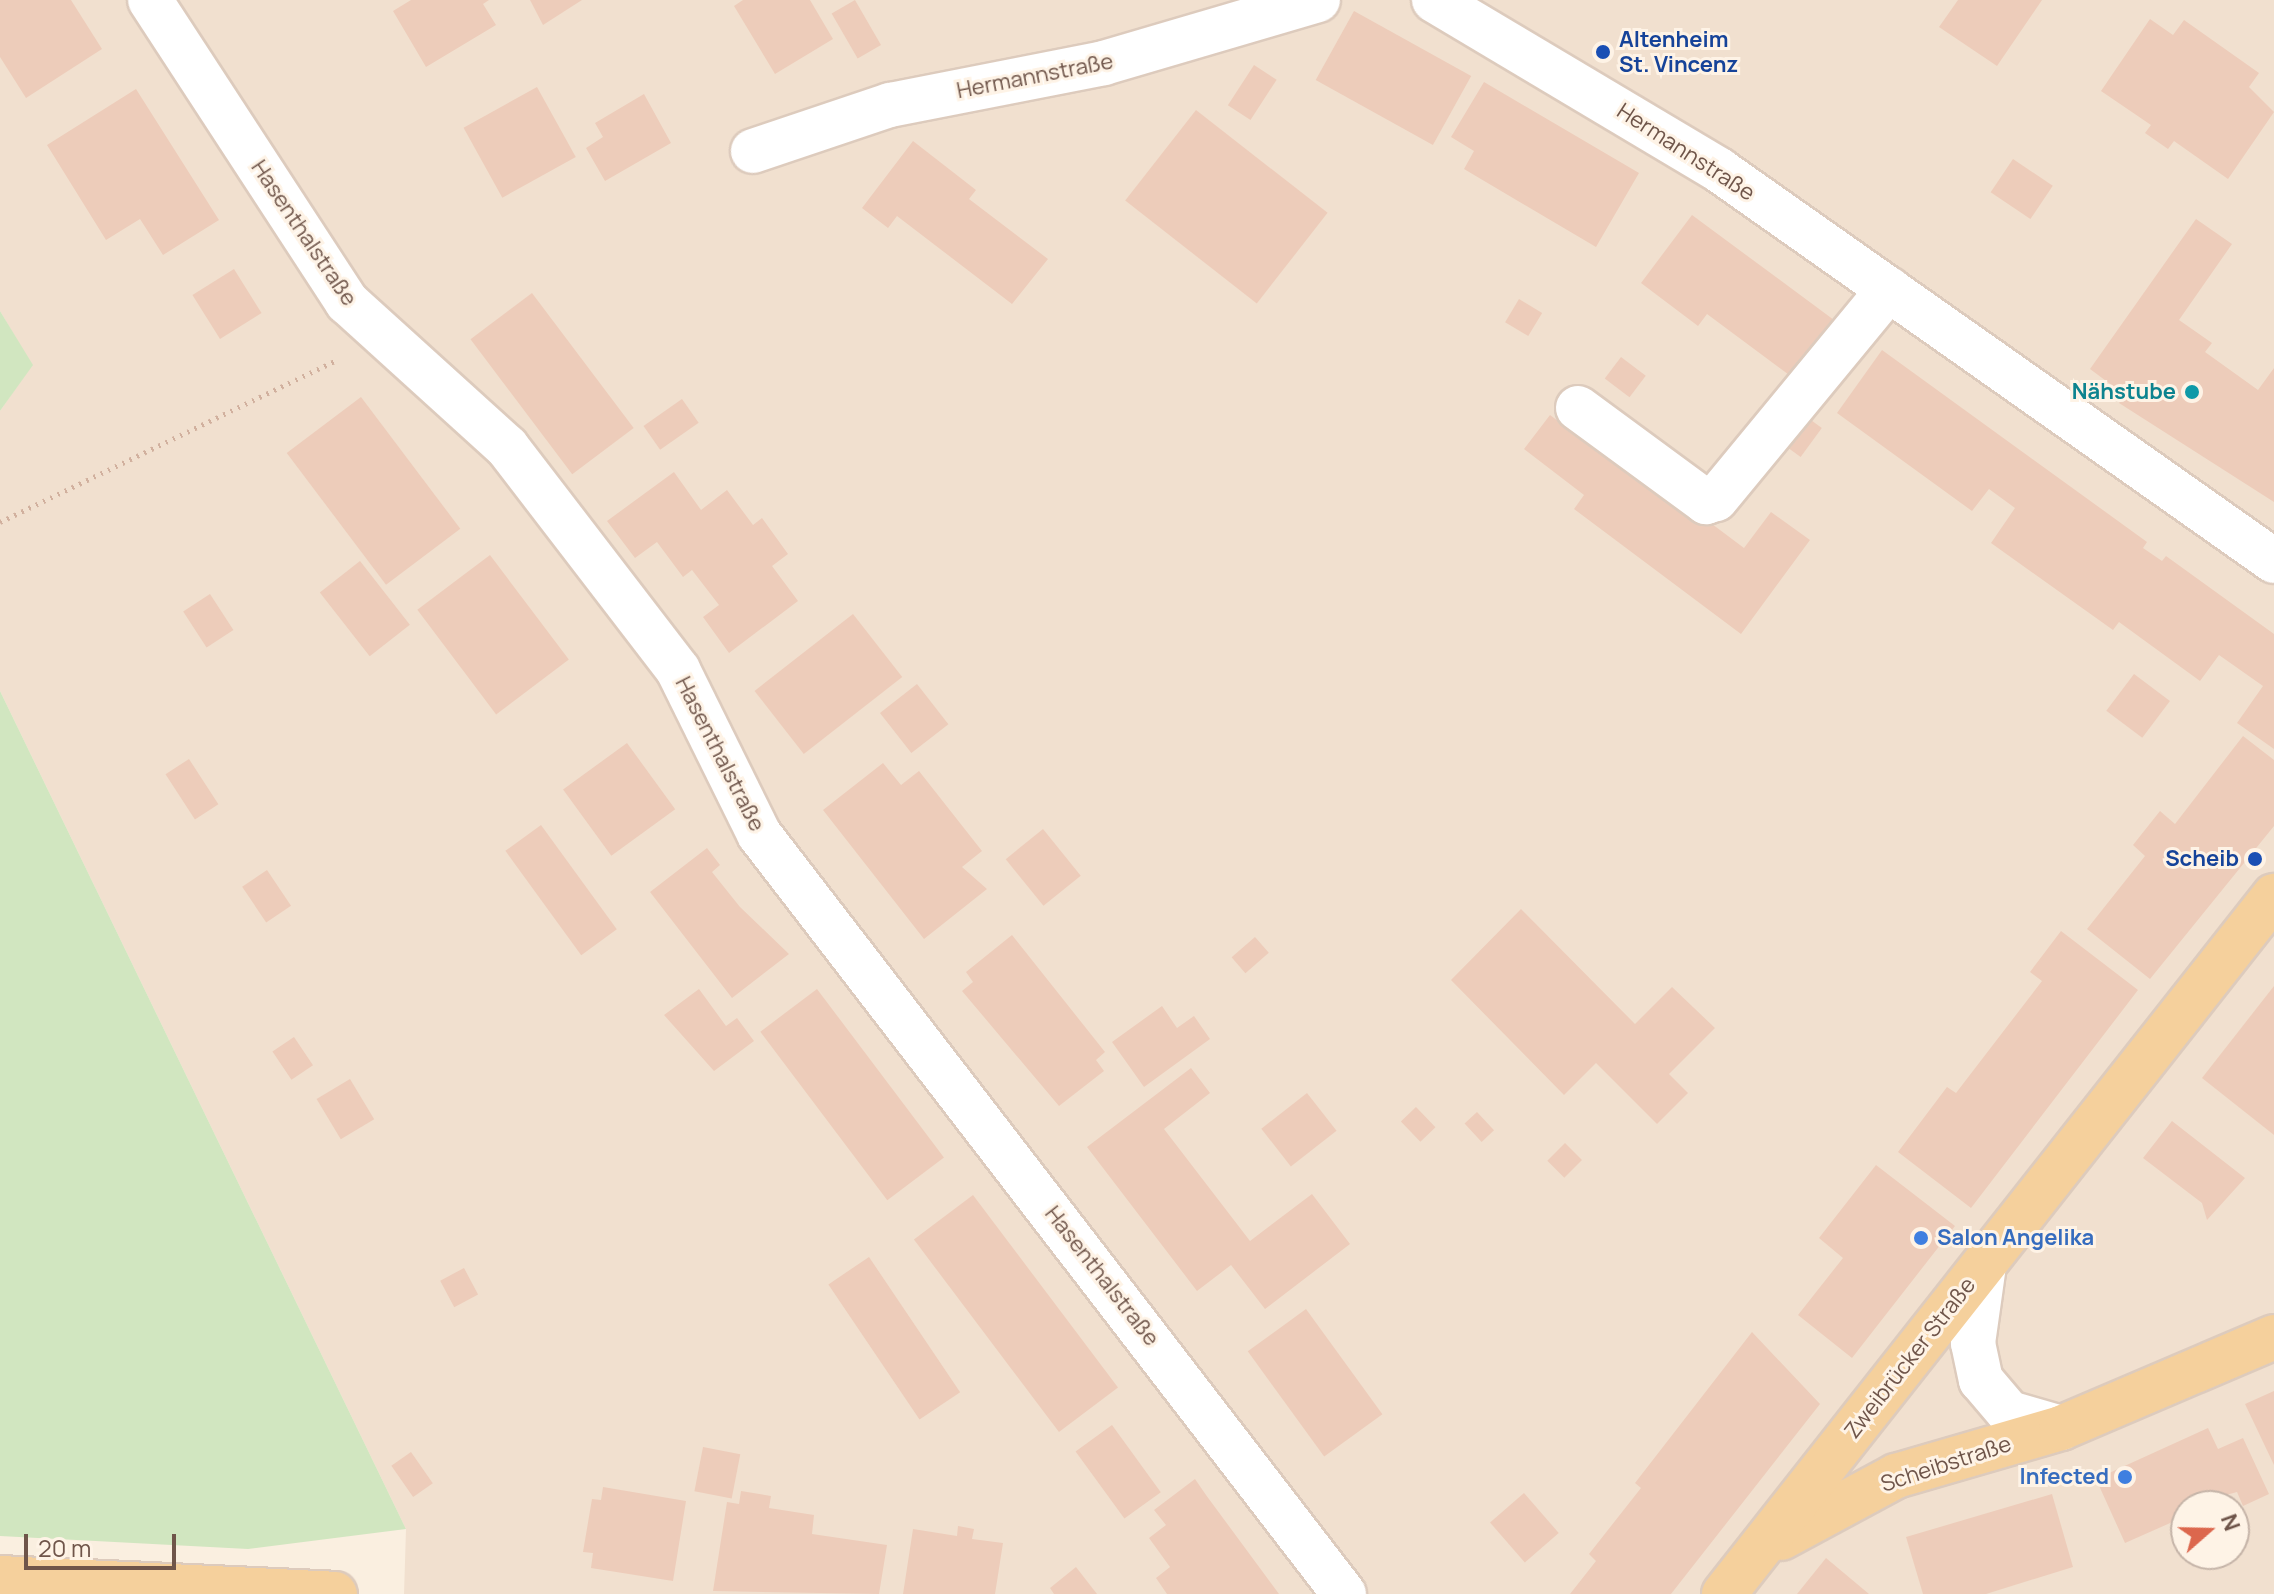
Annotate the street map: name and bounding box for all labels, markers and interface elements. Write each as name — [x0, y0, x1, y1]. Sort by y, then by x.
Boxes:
place label: Altenheim St. Vincenz — [1619, 26, 1738, 78]
marker: Altenheim St. Vincenz — [1594, 43, 1612, 61]
street label: Hermannstraße — [954, 48, 1116, 104]
street label: Hermannstraße — [1612, 98, 1760, 206]
street label: Hasenthalstraße — [246, 155, 362, 311]
place label: Nähstube — [2072, 379, 2176, 405]
marker: Nähstube — [2183, 383, 2201, 401]
street label: Hasenthalstraße — [670, 672, 770, 836]
place label: Scheib — [2165, 846, 2239, 872]
marker: Scheib — [2246, 850, 2264, 868]
street label: Hasenthalstraße — [1039, 1201, 1165, 1351]
place label: Salon Angelika — [1937, 1225, 2094, 1251]
marker: Salon Angelika — [1912, 1229, 1930, 1247]
street label: Zweibrücker Straße — [1839, 1272, 1981, 1444]
street label: Scheibstraße — [1877, 1430, 2015, 1498]
place label: Infected — [2020, 1464, 2109, 1490]
marker: Infected — [2116, 1468, 2134, 1486]
north arrow — [2170, 1490, 2250, 1570]
text: N — [2214, 1510, 2247, 1535]
scale bar — [28, 1518, 180, 1568]
text: 20 m — [38, 1531, 91, 1564]

